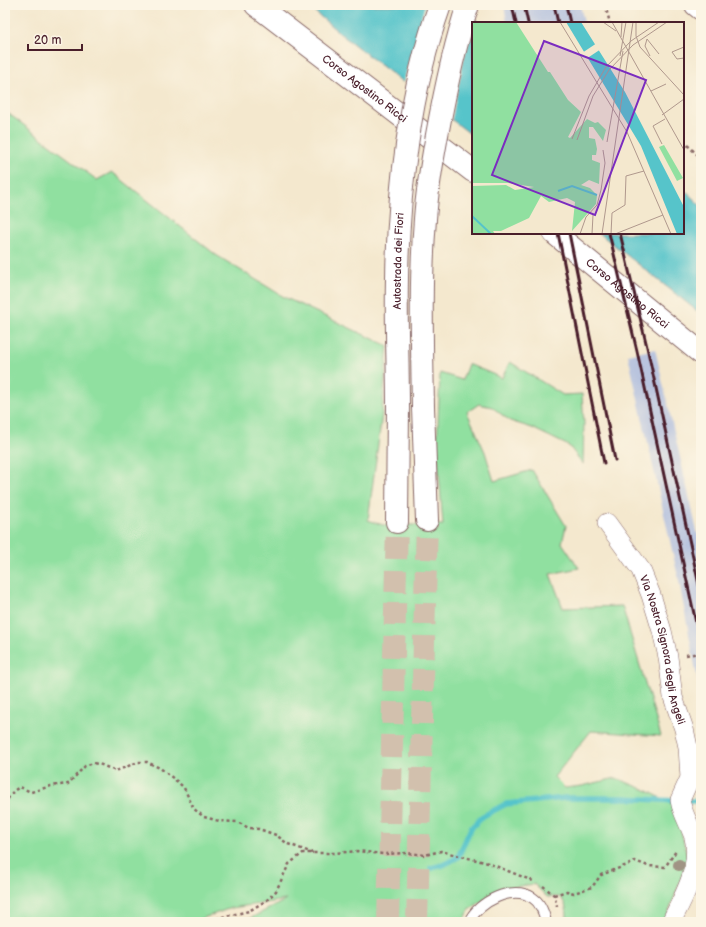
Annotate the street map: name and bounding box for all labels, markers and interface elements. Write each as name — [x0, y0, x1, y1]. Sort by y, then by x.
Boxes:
inset map — [472, 22, 684, 234]
scale bar — [28, 26, 82, 52]
text: 20 m — [34, 33, 61, 48]
street label: Corso Agostino Ricci — [319, 52, 410, 125]
street label: Autostrada dei Fiori — [391, 212, 407, 309]
street label: Corso Agostino Ricci — [583, 256, 671, 331]
street label: Via Nostra Signora degli Angeli — [637, 573, 688, 726]

